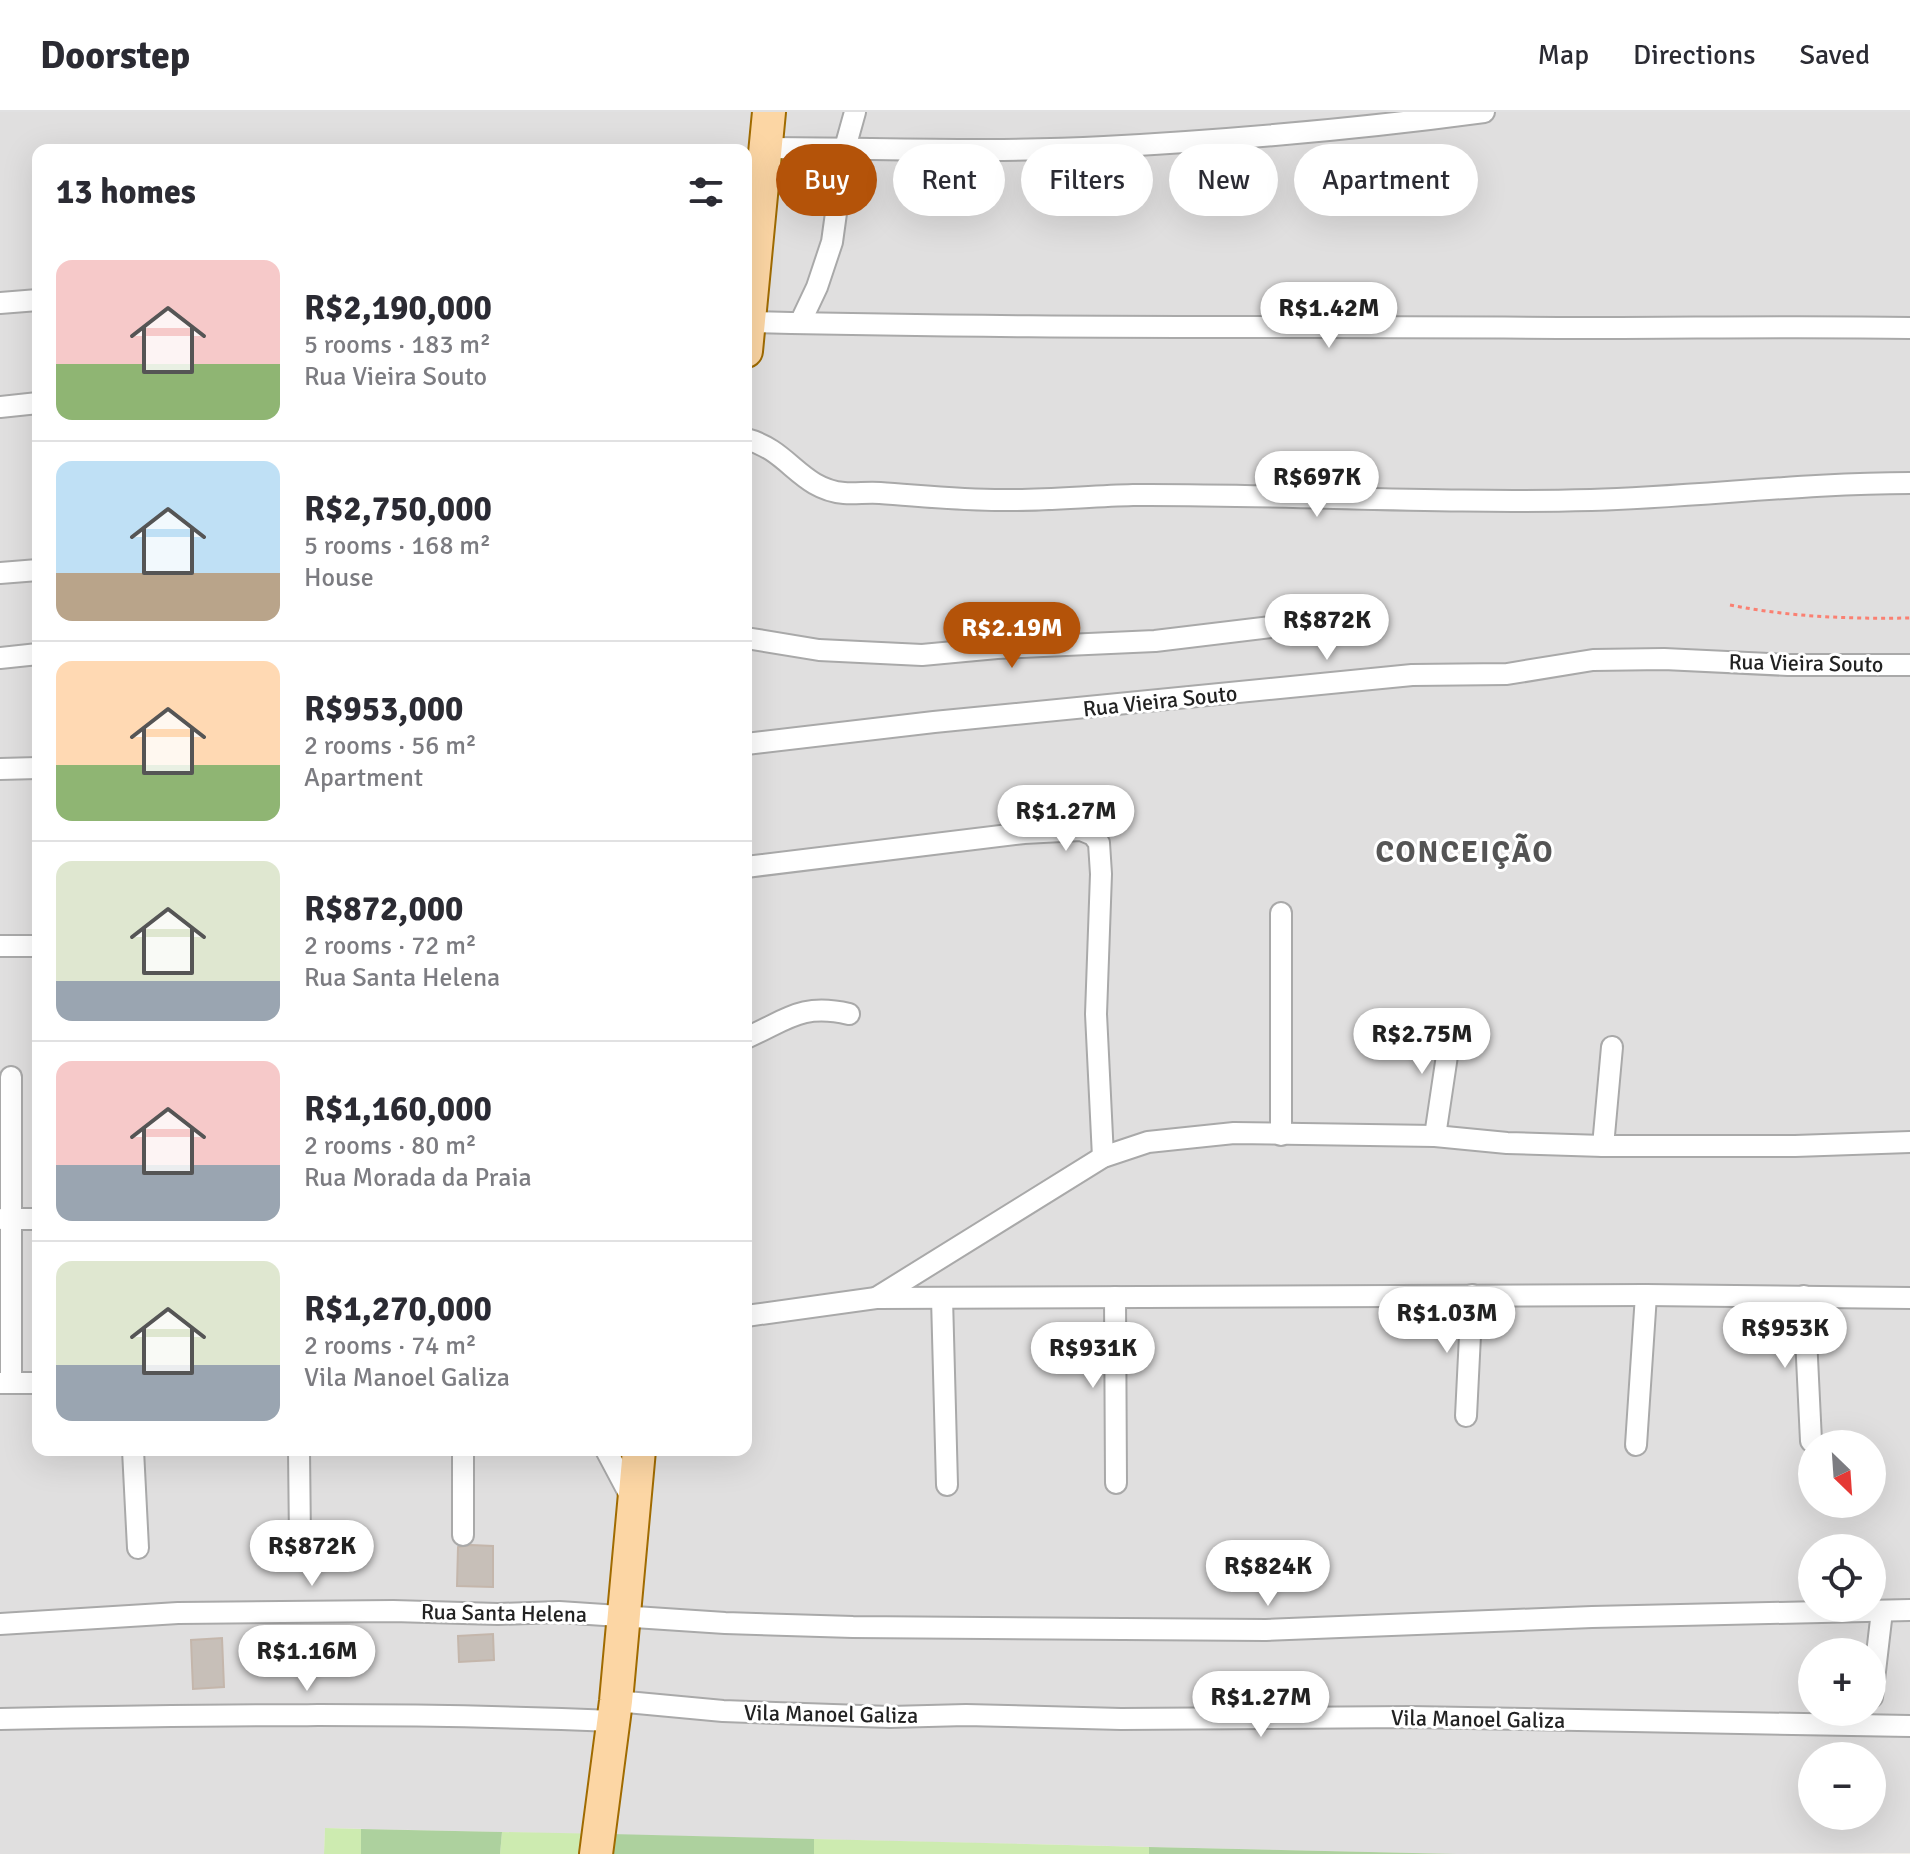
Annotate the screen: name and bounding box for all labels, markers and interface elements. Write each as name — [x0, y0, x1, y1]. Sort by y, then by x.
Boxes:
text: Doorstep — [40, 32, 190, 79]
text: Map — [1537, 38, 1589, 72]
text: Directions — [1633, 38, 1755, 72]
text: Saved — [1799, 38, 1870, 72]
chip: Buy — [776, 144, 877, 216]
chip: Rent — [893, 144, 1005, 216]
chip: Filters — [1021, 144, 1153, 216]
chip: New — [1169, 144, 1278, 216]
chip: Apartment — [1294, 144, 1478, 216]
icon: filters — [684, 170, 728, 214]
text: 13 homes — [56, 171, 196, 213]
pin: R$1.42M — [1255, 282, 1403, 350]
text: R$2,190,000 — [304, 287, 492, 329]
icon: home — [120, 292, 216, 388]
text: R$1.42M — [1278, 292, 1380, 324]
text: 5 rooms · 183 m² — [304, 329, 491, 361]
text: Rua Vieira Souto — [304, 361, 487, 393]
pin: R$697K — [1252, 451, 1382, 519]
text: R$697K — [1273, 461, 1361, 493]
text: R$2,750,000 — [304, 488, 492, 530]
icon: home — [120, 493, 216, 589]
text: 5 rooms · 168 m² — [304, 530, 491, 562]
text: House — [304, 562, 374, 594]
pin: R$872K — [1262, 594, 1392, 662]
pin: R$2.19M — [938, 602, 1086, 670]
text: R$872K — [1283, 604, 1371, 636]
text: R$2.19M — [961, 612, 1063, 644]
street label: Rua Vieira Souto — [1728, 648, 1884, 678]
street label: Rua Vieira Souto — [1082, 679, 1238, 723]
text: R$953,000 — [304, 688, 463, 730]
icon: home — [120, 693, 216, 789]
text: 2 rooms · 56 m² — [304, 730, 477, 762]
text: Apartment — [304, 762, 423, 794]
pin: R$1.27M — [992, 785, 1140, 853]
text: R$1.27M — [1015, 795, 1117, 827]
district label: CONCEIÇÃO — [1376, 833, 1554, 871]
text: R$872,000 — [304, 888, 463, 930]
icon: home — [120, 893, 216, 989]
text: 2 rooms · 72 m² — [304, 930, 477, 962]
text: Rua Santa Helena — [304, 962, 500, 994]
pin: R$2.75M — [1348, 1008, 1496, 1076]
text: R$2.75M — [1371, 1018, 1473, 1050]
text: R$1,160,000 — [304, 1088, 492, 1130]
icon: home — [120, 1093, 216, 1189]
text: 2 rooms · 80 m² — [304, 1130, 477, 1162]
text: Rua Morada da Praia — [304, 1162, 532, 1194]
pin: R$1.03M — [1373, 1287, 1521, 1355]
text: R$1,270,000 — [304, 1288, 492, 1330]
icon: home — [120, 1293, 216, 1389]
text: R$1.03M — [1396, 1297, 1498, 1329]
pin: R$953K — [1720, 1302, 1850, 1370]
text: R$953K — [1741, 1312, 1829, 1344]
pin: R$931K — [1028, 1322, 1158, 1390]
text: 2 rooms · 74 m² — [304, 1330, 477, 1362]
text: R$931K — [1049, 1332, 1137, 1364]
text: Vila Manoel Galiza — [304, 1362, 510, 1394]
north arrow — [1798, 1430, 1886, 1518]
map controls — [1798, 1430, 1886, 1830]
pin: R$872K — [247, 1520, 377, 1588]
text: R$872K — [268, 1530, 356, 1562]
button: locate — [1798, 1534, 1886, 1622]
pin: R$824K — [1203, 1540, 1333, 1608]
text: R$824K — [1224, 1550, 1312, 1582]
street label: Rua Santa Helena — [421, 1598, 587, 1628]
pin: R$1.16M — [233, 1625, 381, 1693]
text: R$1.16M — [256, 1635, 358, 1667]
button: + — [1798, 1638, 1886, 1726]
pin: R$1.27M — [1187, 1671, 1335, 1739]
text: R$1.27M — [1210, 1681, 1312, 1713]
street label: Vila Manoel Galiza — [744, 1699, 918, 1729]
street label: Vila Manoel Galiza — [1391, 1704, 1565, 1734]
button: − — [1798, 1742, 1886, 1830]

